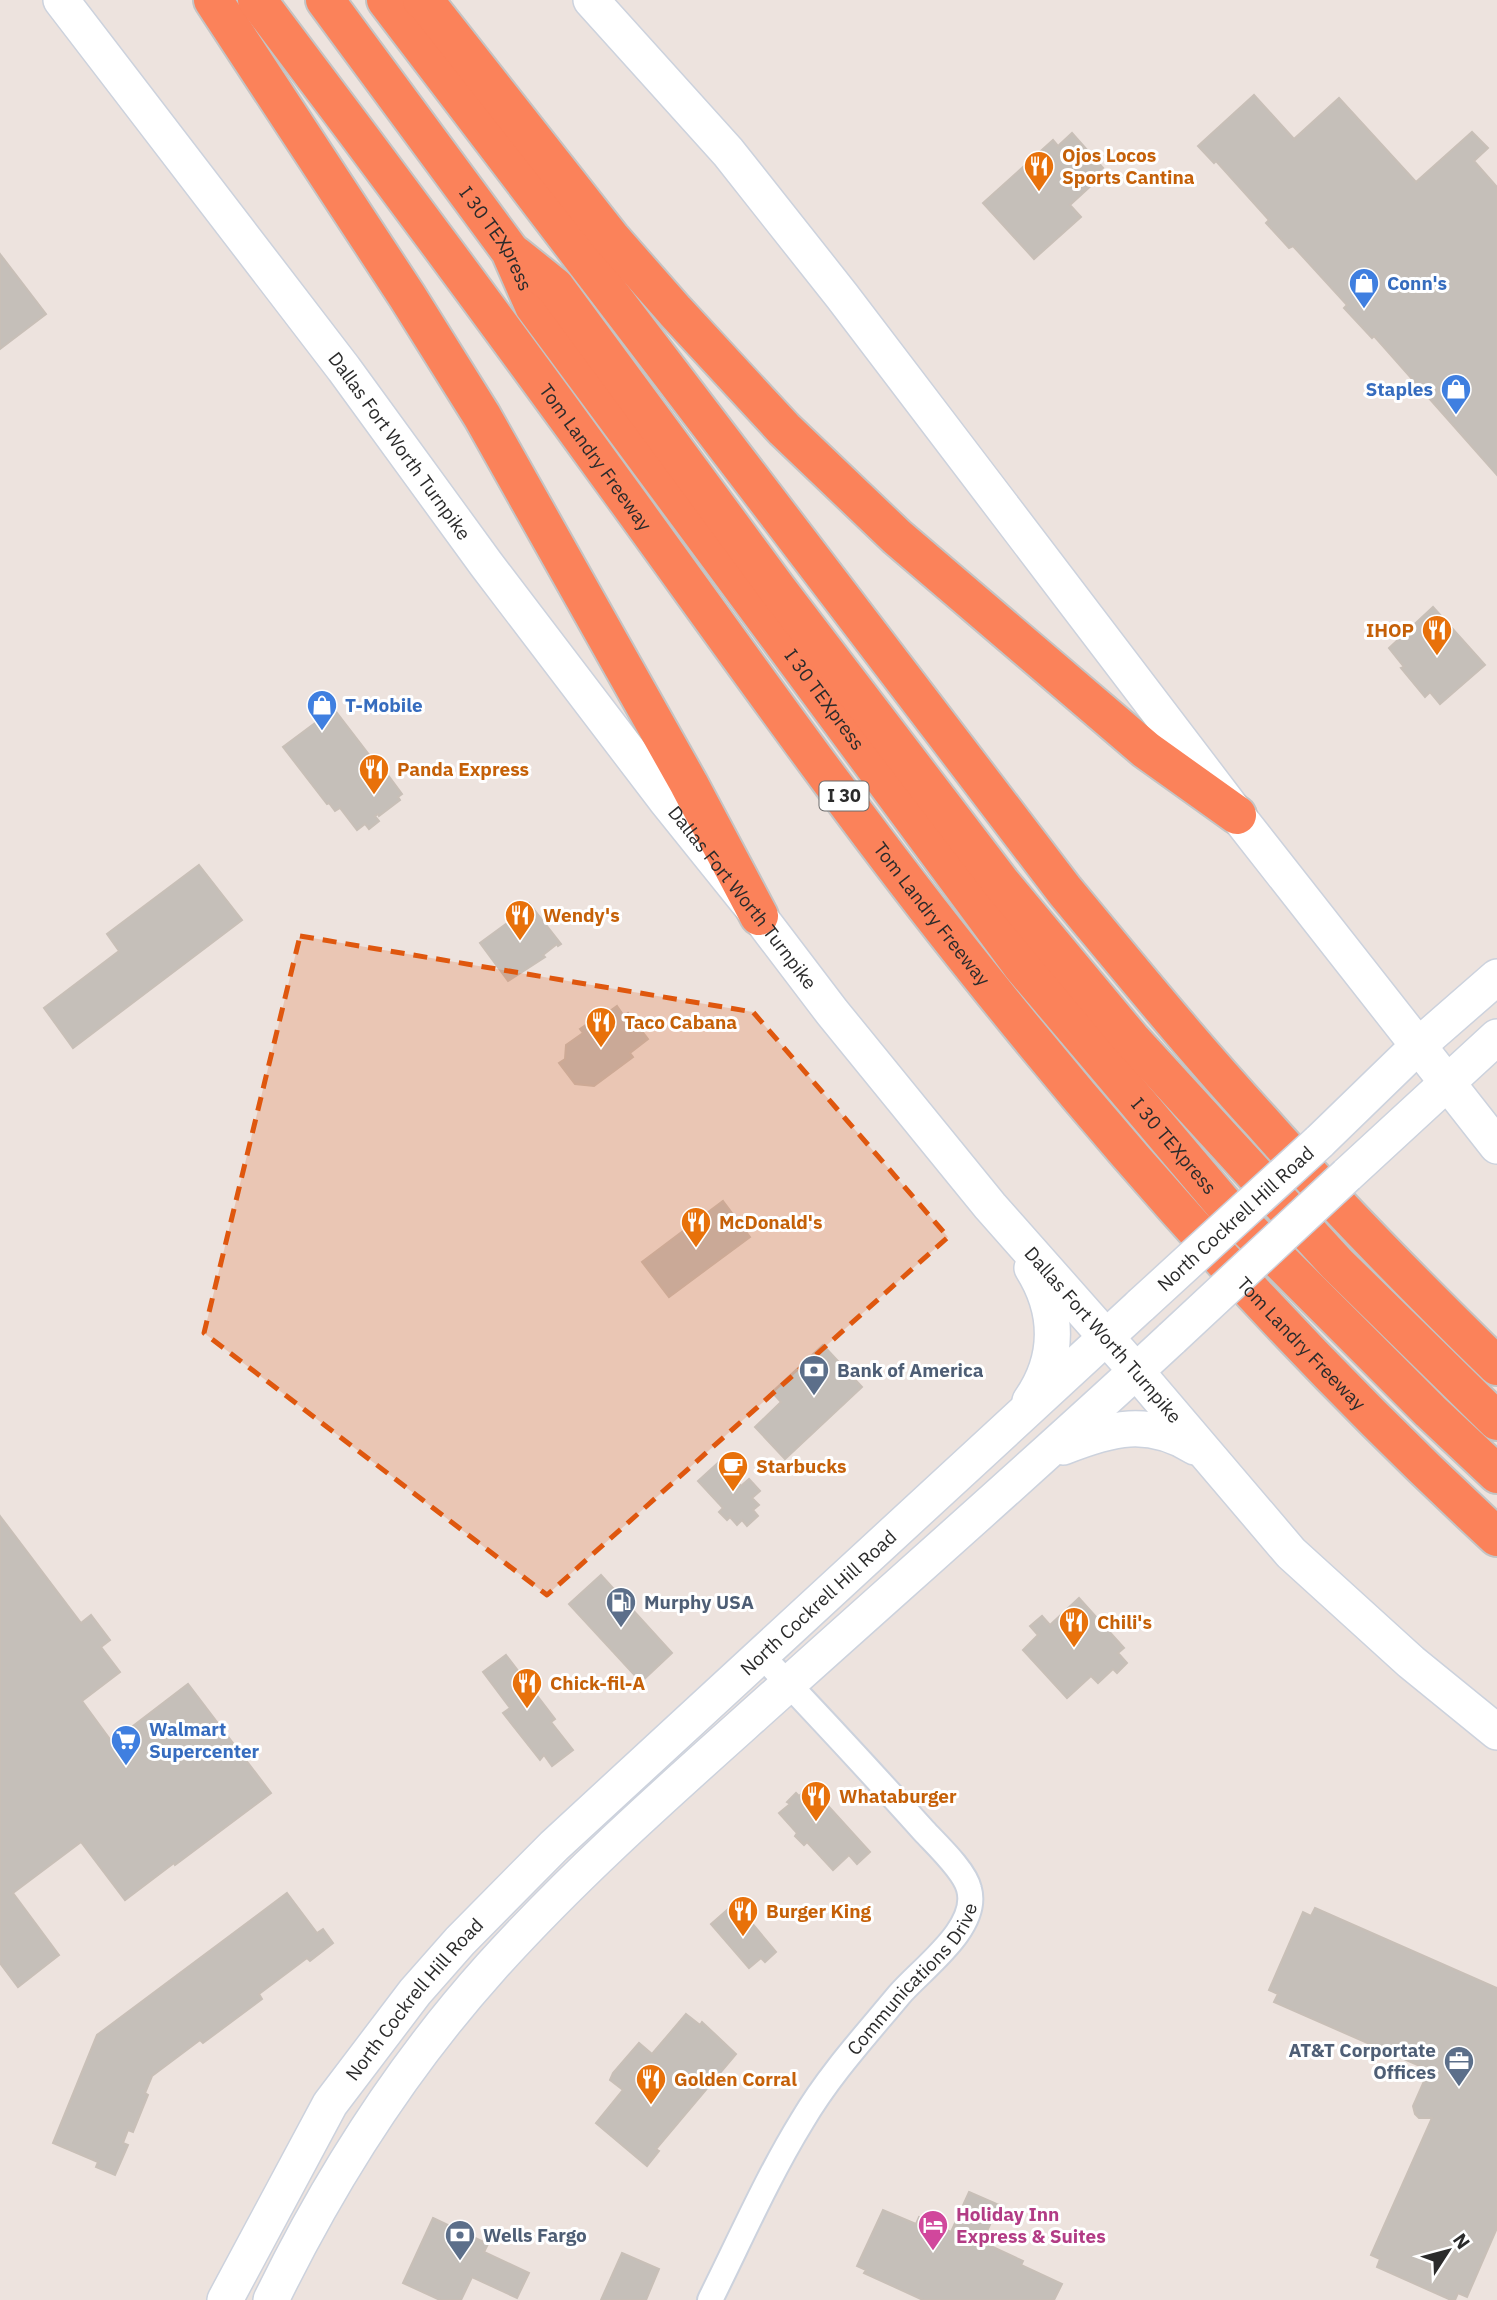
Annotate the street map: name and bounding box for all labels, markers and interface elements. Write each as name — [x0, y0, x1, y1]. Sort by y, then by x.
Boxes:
place label: Ojos Locos Sports Cantina — [1062, 143, 1195, 189]
restaurant icon: Ojos Locos Sports Cantina — [1022, 149, 1056, 193]
street label: I 30 TEXpress — [454, 181, 538, 294]
shop icon: Conn's — [1347, 266, 1381, 310]
place label: Conn's — [1387, 271, 1447, 295]
street label: Dallas Fort Worth Turnpike — [323, 347, 476, 545]
shop icon: Staples — [1439, 372, 1473, 416]
place label: Staples — [1366, 377, 1433, 401]
street label: Tom Landry Freeway — [534, 379, 657, 536]
restaurant icon: IHOP — [1420, 613, 1454, 657]
place label: IHOP — [1366, 618, 1414, 642]
street label: I 30 TEXpress — [780, 644, 870, 755]
shop icon: T-Mobile — [305, 688, 339, 732]
place label: T-Mobile — [345, 693, 423, 717]
restaurant icon: Panda Express — [357, 752, 391, 796]
place label: Panda Express — [397, 757, 529, 781]
road number: I 30 — [820, 782, 868, 810]
street label: Dallas Fort Worth Turnpike — [663, 801, 822, 994]
street label: Tom Landry Freeway — [868, 837, 996, 991]
restaurant icon: Wendy's — [503, 898, 537, 942]
place label: Wendy's — [543, 903, 620, 927]
restaurant icon: Taco Cabana — [584, 1005, 618, 1049]
place label: Taco Cabana — [624, 1010, 737, 1034]
street label: I 30 TEXpress — [1126, 1092, 1222, 1199]
street label: North Cockrell Hill Road — [1152, 1141, 1319, 1296]
restaurant icon: McDonald's — [679, 1205, 713, 1249]
place label: McDonald's — [719, 1210, 822, 1234]
street label: Dallas Fort Worth Turnpike — [1019, 1242, 1187, 1428]
street label: Tom Landry Freeway — [1232, 1272, 1371, 1416]
bank icon: Bank of America — [797, 1353, 831, 1397]
place label: Bank of America — [837, 1358, 984, 1382]
cafe icon: Starbucks — [716, 1449, 750, 1493]
place label: Starbucks — [756, 1454, 847, 1478]
street label: North Cockrell Hill Road — [735, 1525, 901, 1680]
fuel station icon: Murphy USA — [604, 1585, 638, 1629]
place label: Murphy USA — [644, 1590, 754, 1614]
restaurant icon: Chili's — [1057, 1605, 1091, 1649]
place label: Chili's — [1097, 1610, 1152, 1634]
restaurant icon: Chick-fil-A — [510, 1666, 544, 1710]
place label: Chick-fil-A — [550, 1671, 645, 1695]
place label: Walmart Supercenter — [149, 1717, 260, 1763]
supermarket icon: Walmart Supercenter — [109, 1723, 143, 1767]
restaurant icon: Whataburger — [799, 1779, 833, 1823]
place label: Whataburger — [839, 1784, 957, 1808]
restaurant icon: Burger King — [726, 1894, 760, 1938]
place label: Burger King — [766, 1899, 872, 1923]
street label: Communications Drive — [842, 1901, 982, 2060]
street label: North Cockrell Hill Road — [340, 1913, 488, 2085]
place label: AT&T Corportate Offices — [1289, 2038, 1436, 2084]
office icon: AT&T Corportate Offices — [1442, 2044, 1476, 2088]
restaurant icon: Golden Corral — [634, 2062, 668, 2106]
place label: Golden Corral — [674, 2067, 797, 2091]
place label: Holiday Inn Express & Suites — [956, 2202, 1106, 2248]
hotel icon: Holiday Inn Express & Suites — [916, 2208, 950, 2252]
north arrow — [1413, 2216, 1483, 2286]
bank icon: Wells Fargo — [443, 2218, 477, 2262]
place label: Wells Fargo — [483, 2223, 587, 2247]
text: N — [1448, 2228, 1476, 2254]

